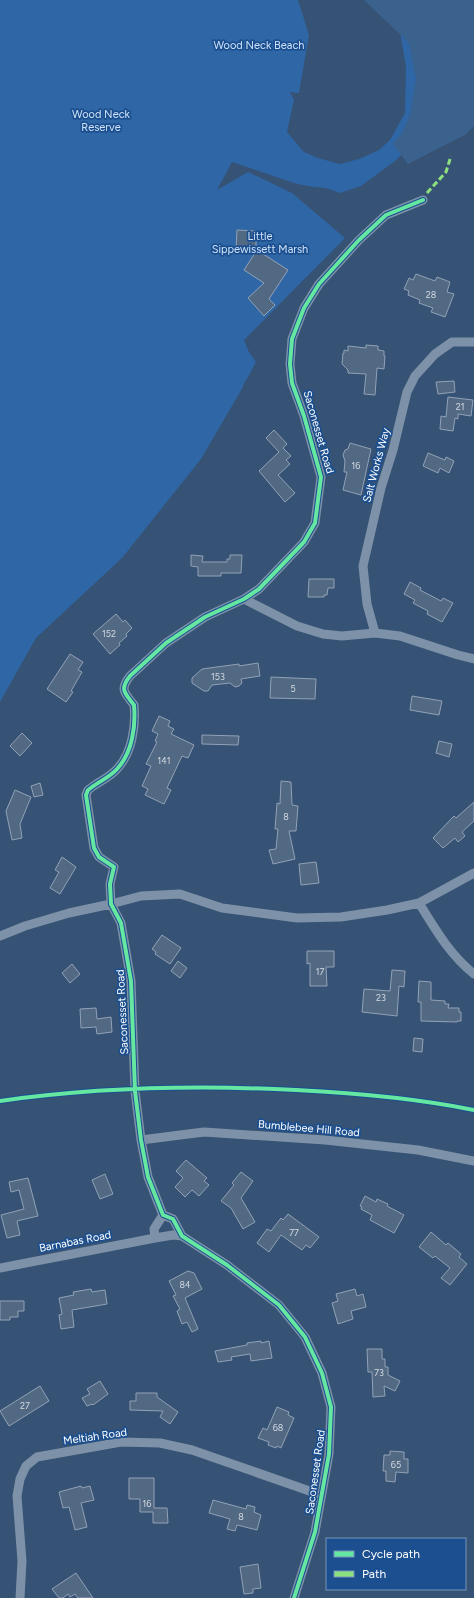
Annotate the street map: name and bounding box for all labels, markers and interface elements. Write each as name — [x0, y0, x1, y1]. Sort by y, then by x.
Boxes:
park label: Wood Neck Beach — [214, 39, 304, 52]
park label: Wood Neck Reserve — [72, 108, 131, 134]
park label: Little Sippewissett Marsh — [212, 230, 308, 256]
house number: 28 — [426, 289, 437, 300]
street label: Saconesset Road — [301, 389, 337, 475]
house number: 21 — [456, 401, 464, 412]
street label: Salt Works Way — [360, 426, 393, 504]
house number: 16 — [352, 460, 360, 471]
house number: 152 — [102, 628, 116, 639]
house number: 153 — [211, 671, 225, 682]
house number: 5 — [290, 683, 296, 694]
house number: 141 — [157, 755, 171, 766]
house number: 8 — [283, 811, 289, 822]
house number: 17 — [316, 966, 324, 977]
street label: Saconesset Road — [114, 969, 131, 1055]
house number: 23 — [376, 992, 386, 1003]
street label: Bumblebee Hill Road — [258, 1118, 360, 1139]
house number: 77 — [289, 1227, 299, 1238]
street label: Barnabas Road — [38, 1228, 112, 1255]
house number: 84 — [179, 1279, 191, 1290]
house number: 73 — [374, 1367, 384, 1378]
house number: 27 — [20, 1400, 30, 1411]
house number: 68 — [273, 1422, 284, 1433]
street label: Meltiah Road — [62, 1426, 128, 1447]
street label: Saconesset Road — [303, 1429, 328, 1515]
house number: 65 — [391, 1459, 401, 1470]
house number: 16 — [143, 1498, 151, 1509]
house number: 8 — [238, 1511, 244, 1522]
legend — [326, 1538, 466, 1590]
text: Cycle path — [362, 1547, 420, 1561]
text: Path — [362, 1567, 386, 1581]

